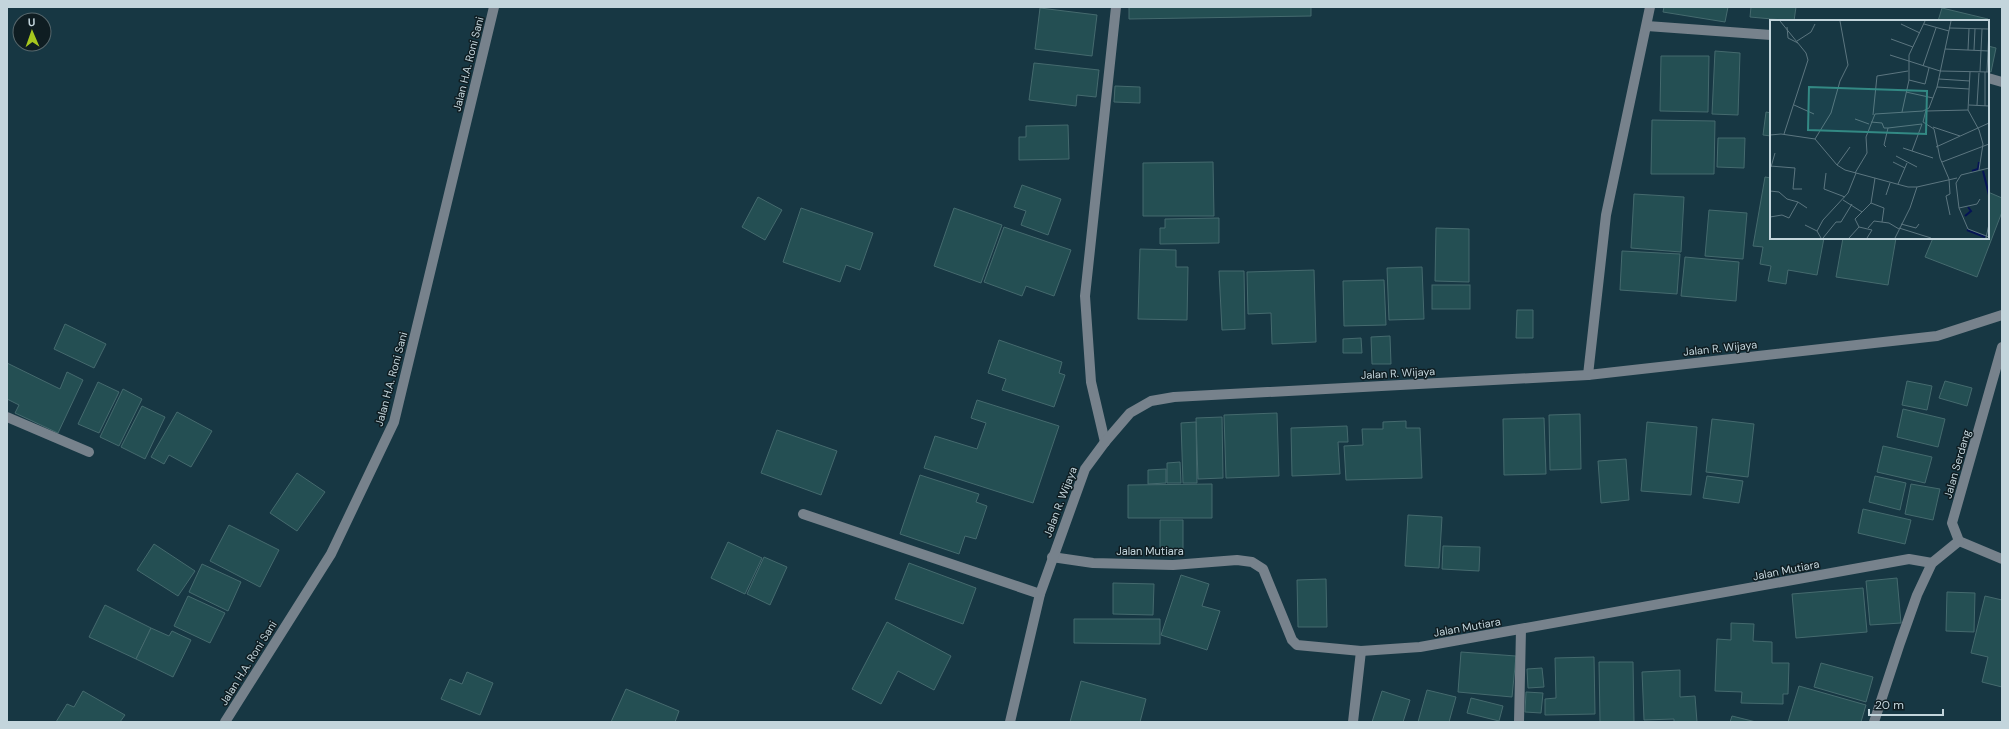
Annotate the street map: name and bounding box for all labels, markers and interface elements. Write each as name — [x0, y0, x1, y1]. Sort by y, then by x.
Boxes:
north arrow — [12, 12, 52, 52]
text: U — [28, 15, 36, 29]
street label: Jalan H.A. Roni Sani — [449, 15, 487, 113]
inset map — [1770, 20, 1989, 239]
street label: Jalan H.A. Roni Sani — [372, 330, 410, 428]
street label: Jalan R. Wijaya — [1682, 337, 1758, 359]
street label: Jalan R. Wijaya — [1361, 364, 1436, 382]
street label: Jalan Serdang — [1940, 428, 1974, 500]
street label: Jalan R. Wijaya — [1040, 465, 1080, 539]
street label: Jalan Mutiara — [1116, 544, 1184, 558]
street label: Jalan Mutiara — [1751, 557, 1821, 583]
street label: Jalan Mutiara — [1432, 614, 1502, 640]
street label: Jalan H.A. Roni Sani — [216, 618, 280, 708]
scale bar — [1869, 691, 1943, 717]
text: 20 m — [1875, 697, 1904, 713]

